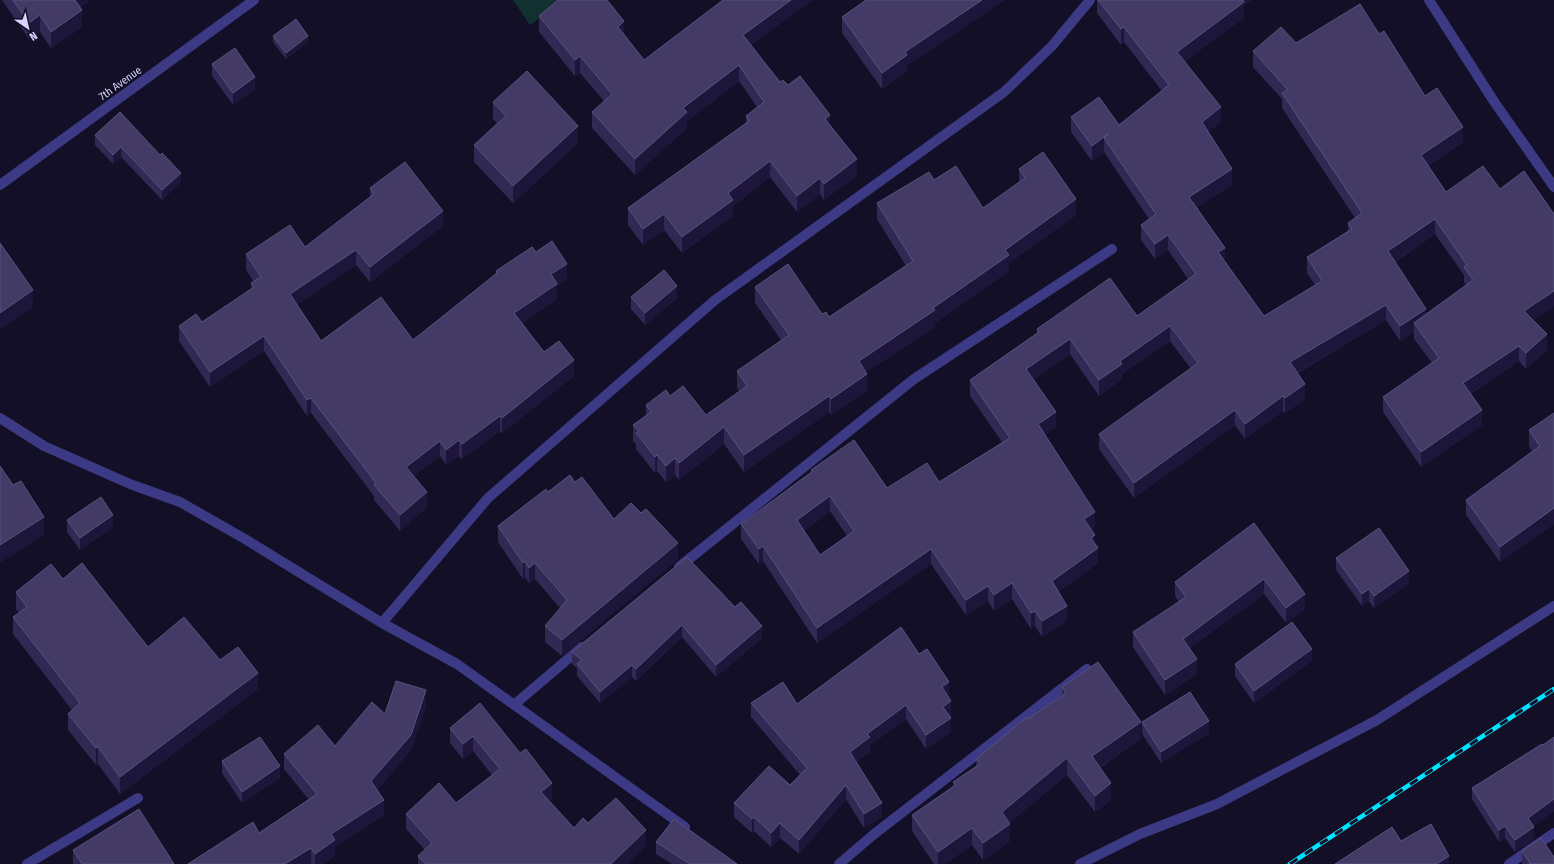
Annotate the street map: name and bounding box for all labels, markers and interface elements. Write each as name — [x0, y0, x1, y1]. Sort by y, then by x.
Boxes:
north arrow — [8, 8, 48, 48]
text: N — [27, 29, 40, 43]
street label: 7th Avenue — [96, 64, 144, 103]

